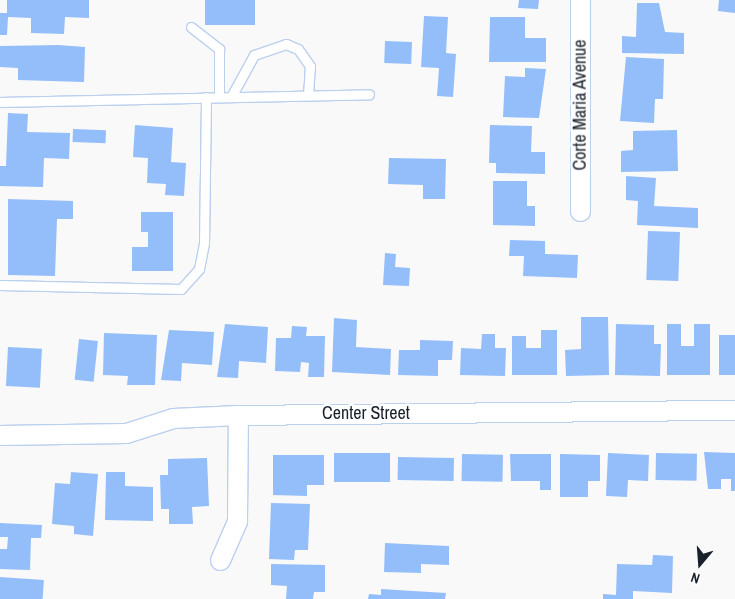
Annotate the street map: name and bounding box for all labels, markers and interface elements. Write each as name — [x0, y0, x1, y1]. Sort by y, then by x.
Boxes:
street label: Corte Maria Avenue — [569, 39, 591, 171]
street label: Center Street — [322, 402, 410, 424]
north arrow — [675, 539, 725, 589]
text: N — [689, 568, 702, 588]

